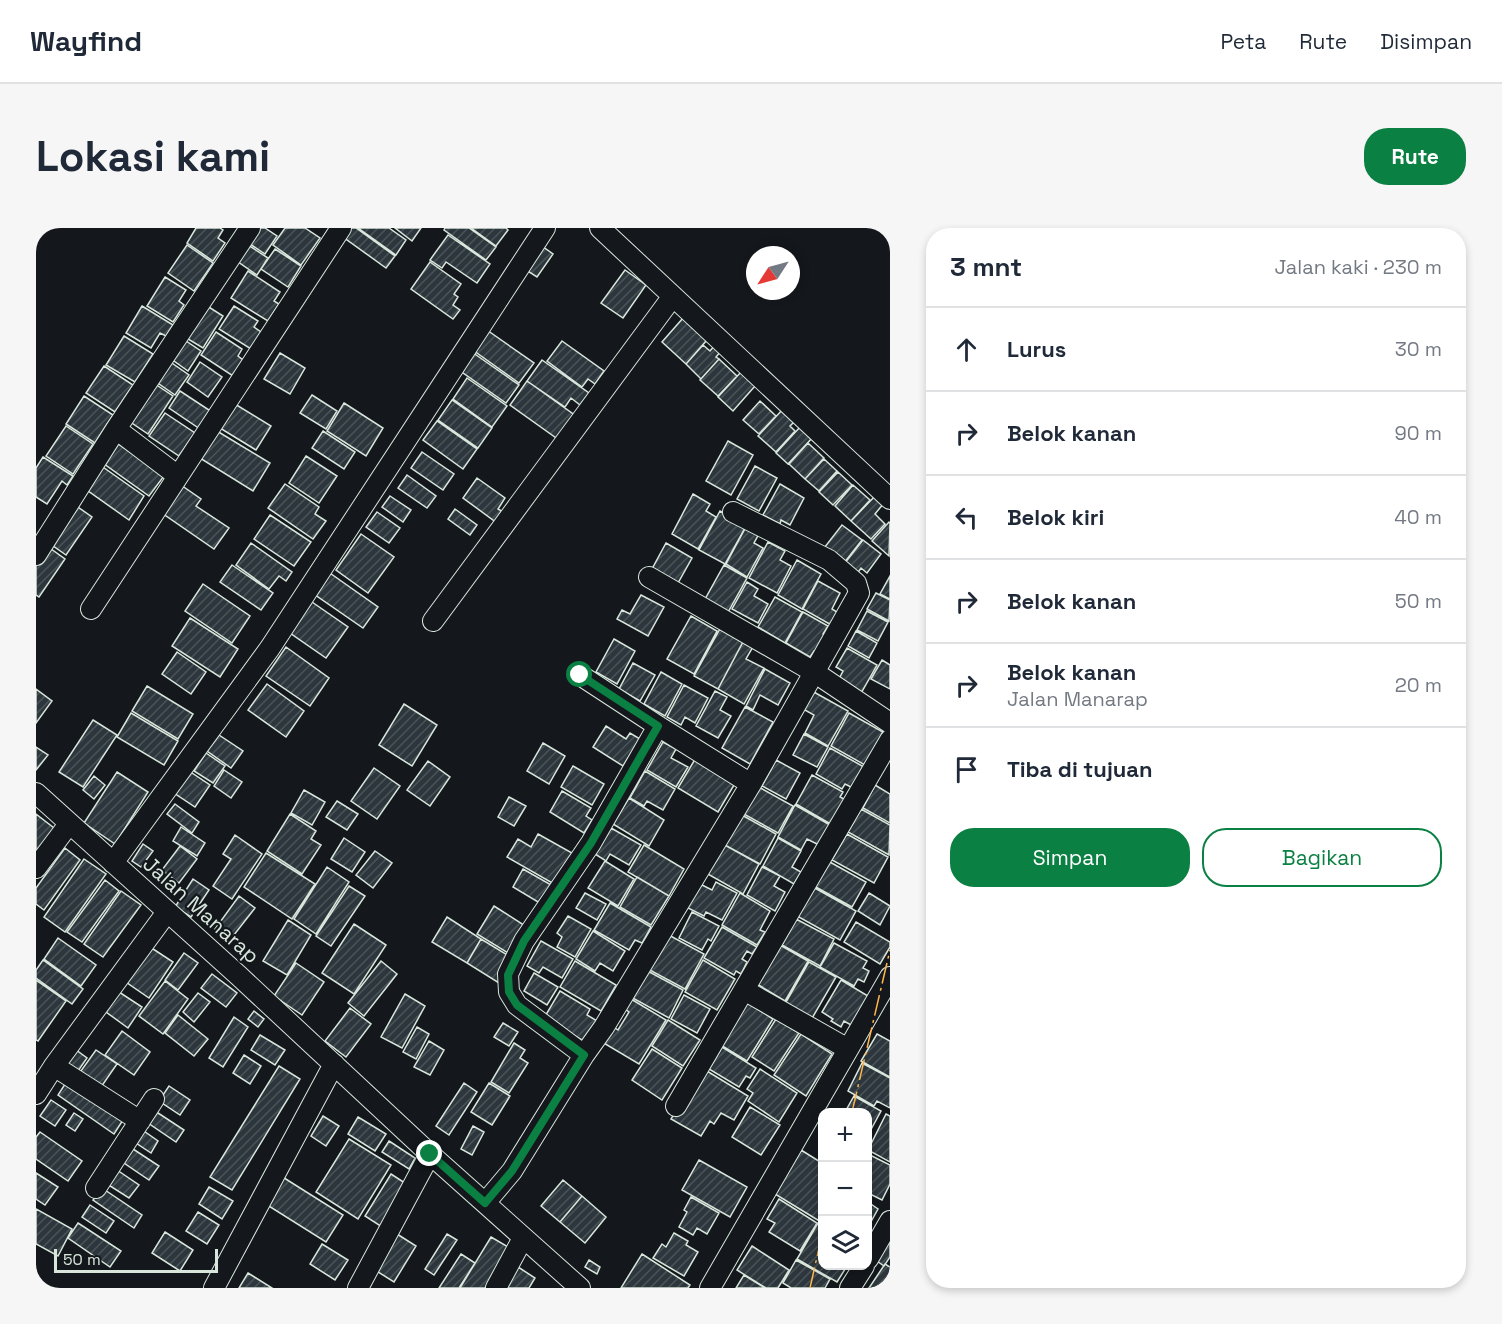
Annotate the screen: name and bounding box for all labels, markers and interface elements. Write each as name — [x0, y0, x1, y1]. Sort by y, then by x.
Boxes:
text: Wayfind — [30, 23, 142, 59]
text: Peta — [1220, 28, 1266, 55]
text: Rute — [1299, 28, 1347, 55]
text: Disimpan — [1380, 28, 1472, 55]
button: Rute — [1364, 128, 1466, 185]
text: Lokasi kami — [36, 130, 270, 183]
north arrow — [746, 246, 800, 300]
text: 3 mnt — [950, 250, 1022, 284]
text: Jalan kaki · 230 m — [1274, 254, 1442, 280]
icon: ahead — [950, 333, 983, 366]
text: Lurus — [1007, 335, 1066, 363]
text: 30 m — [1395, 336, 1442, 362]
icon: right — [950, 417, 983, 450]
text: Belok kanan — [1007, 419, 1136, 447]
text: 90 m — [1395, 420, 1442, 446]
icon: left — [950, 501, 983, 534]
text: Belok kiri — [1007, 503, 1104, 531]
text: 40 m — [1394, 504, 1442, 530]
icon: right — [950, 585, 983, 618]
text: Belok kanan — [1007, 587, 1136, 615]
text: 50 m — [1395, 588, 1442, 614]
text: Belok kanan — [1007, 658, 1136, 686]
route start — [566, 661, 592, 687]
icon: right — [950, 669, 983, 702]
text: 20 m — [1395, 672, 1442, 698]
text: Jalan Manarap — [1007, 686, 1148, 712]
icon: arrive — [950, 753, 983, 786]
text: Tiba di tujuan — [1007, 755, 1153, 783]
button: Simpan — [950, 828, 1190, 887]
button: Bagikan — [1202, 828, 1442, 887]
street label: Jalan Manarap — [137, 850, 265, 969]
map controls — [818, 1108, 872, 1270]
button: + — [818, 1108, 872, 1162]
route end — [416, 1140, 442, 1166]
button: − — [818, 1162, 872, 1216]
button: layers — [818, 1216, 872, 1270]
scale bar — [54, 1246, 218, 1274]
text: 50 m — [63, 1249, 101, 1270]

